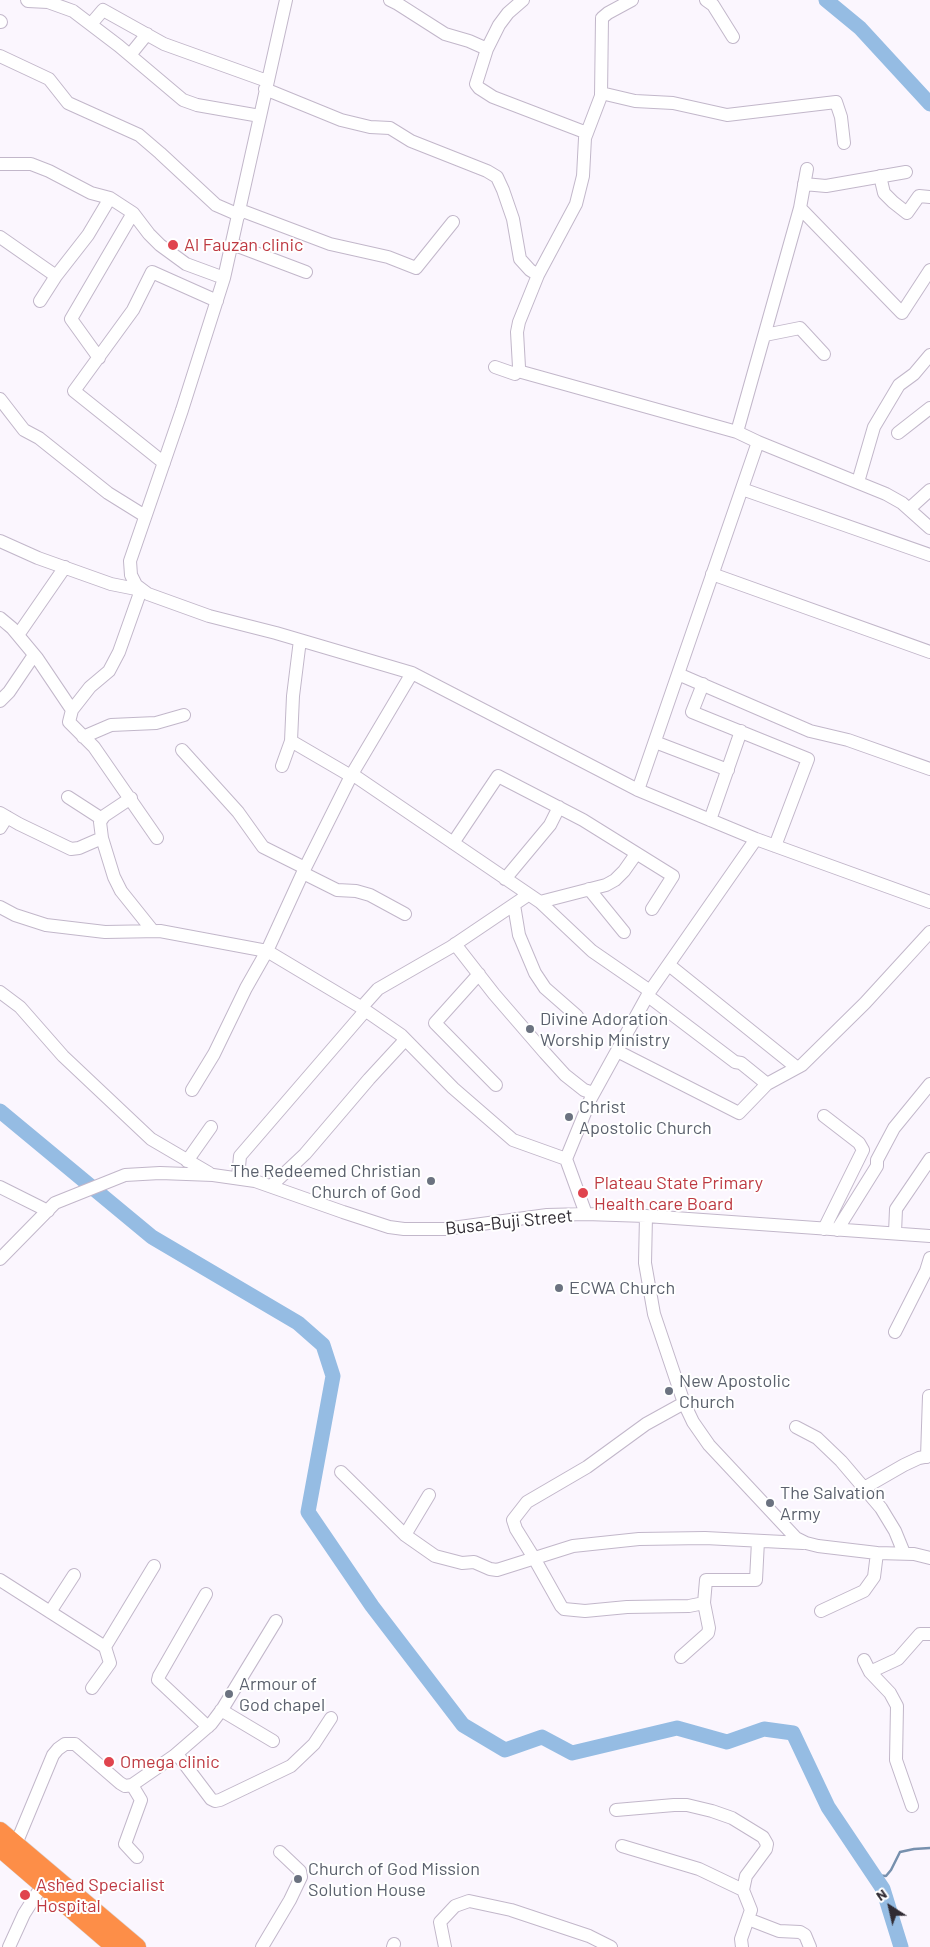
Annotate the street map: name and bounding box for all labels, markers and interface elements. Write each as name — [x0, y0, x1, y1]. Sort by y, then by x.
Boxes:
place label: Al Fauzan clinic — [184, 234, 303, 256]
marker: Al Fauzan clinic — [166, 238, 180, 252]
place label: Divine Adoration Worship Ministry — [540, 1008, 670, 1050]
marker: Divine Adoration Worship Ministry — [524, 1023, 536, 1035]
place label: Christ Apostolic Church — [579, 1096, 712, 1138]
marker: Christ Apostolic Church — [563, 1111, 575, 1123]
place label: The Redeemed Christian Church of God — [230, 1160, 421, 1202]
place label: Plateau State Primary Health care Board — [594, 1172, 763, 1214]
marker: The Redeemed Christian Church of God — [425, 1175, 437, 1187]
marker: Plateau State Primary Health care Board — [576, 1186, 590, 1200]
street label: Busa-Buji Street — [444, 1205, 574, 1239]
place label: ECWA Church — [569, 1277, 675, 1299]
marker: ECWA Church — [553, 1282, 565, 1294]
place label: New Apostolic Church — [679, 1370, 790, 1412]
marker: New Apostolic Church — [663, 1385, 675, 1397]
place label: The Salvation Army — [780, 1482, 885, 1525]
marker: The Salvation Army — [764, 1497, 776, 1509]
place label: Armour of God chapel — [239, 1673, 325, 1716]
marker: Armour of God chapel — [223, 1688, 235, 1700]
place label: Omega clinic — [120, 1751, 220, 1773]
marker: Omega clinic — [102, 1755, 116, 1769]
place label: Church of God Mission Solution House — [308, 1858, 480, 1900]
marker: Church of God Mission Solution House — [292, 1873, 304, 1885]
place label: Ashed Specialist Hospital — [36, 1874, 165, 1916]
north arrow — [865, 1882, 915, 1932]
text: N — [872, 1885, 890, 1904]
marker: Ashed Specialist Hospital — [18, 1888, 32, 1902]

